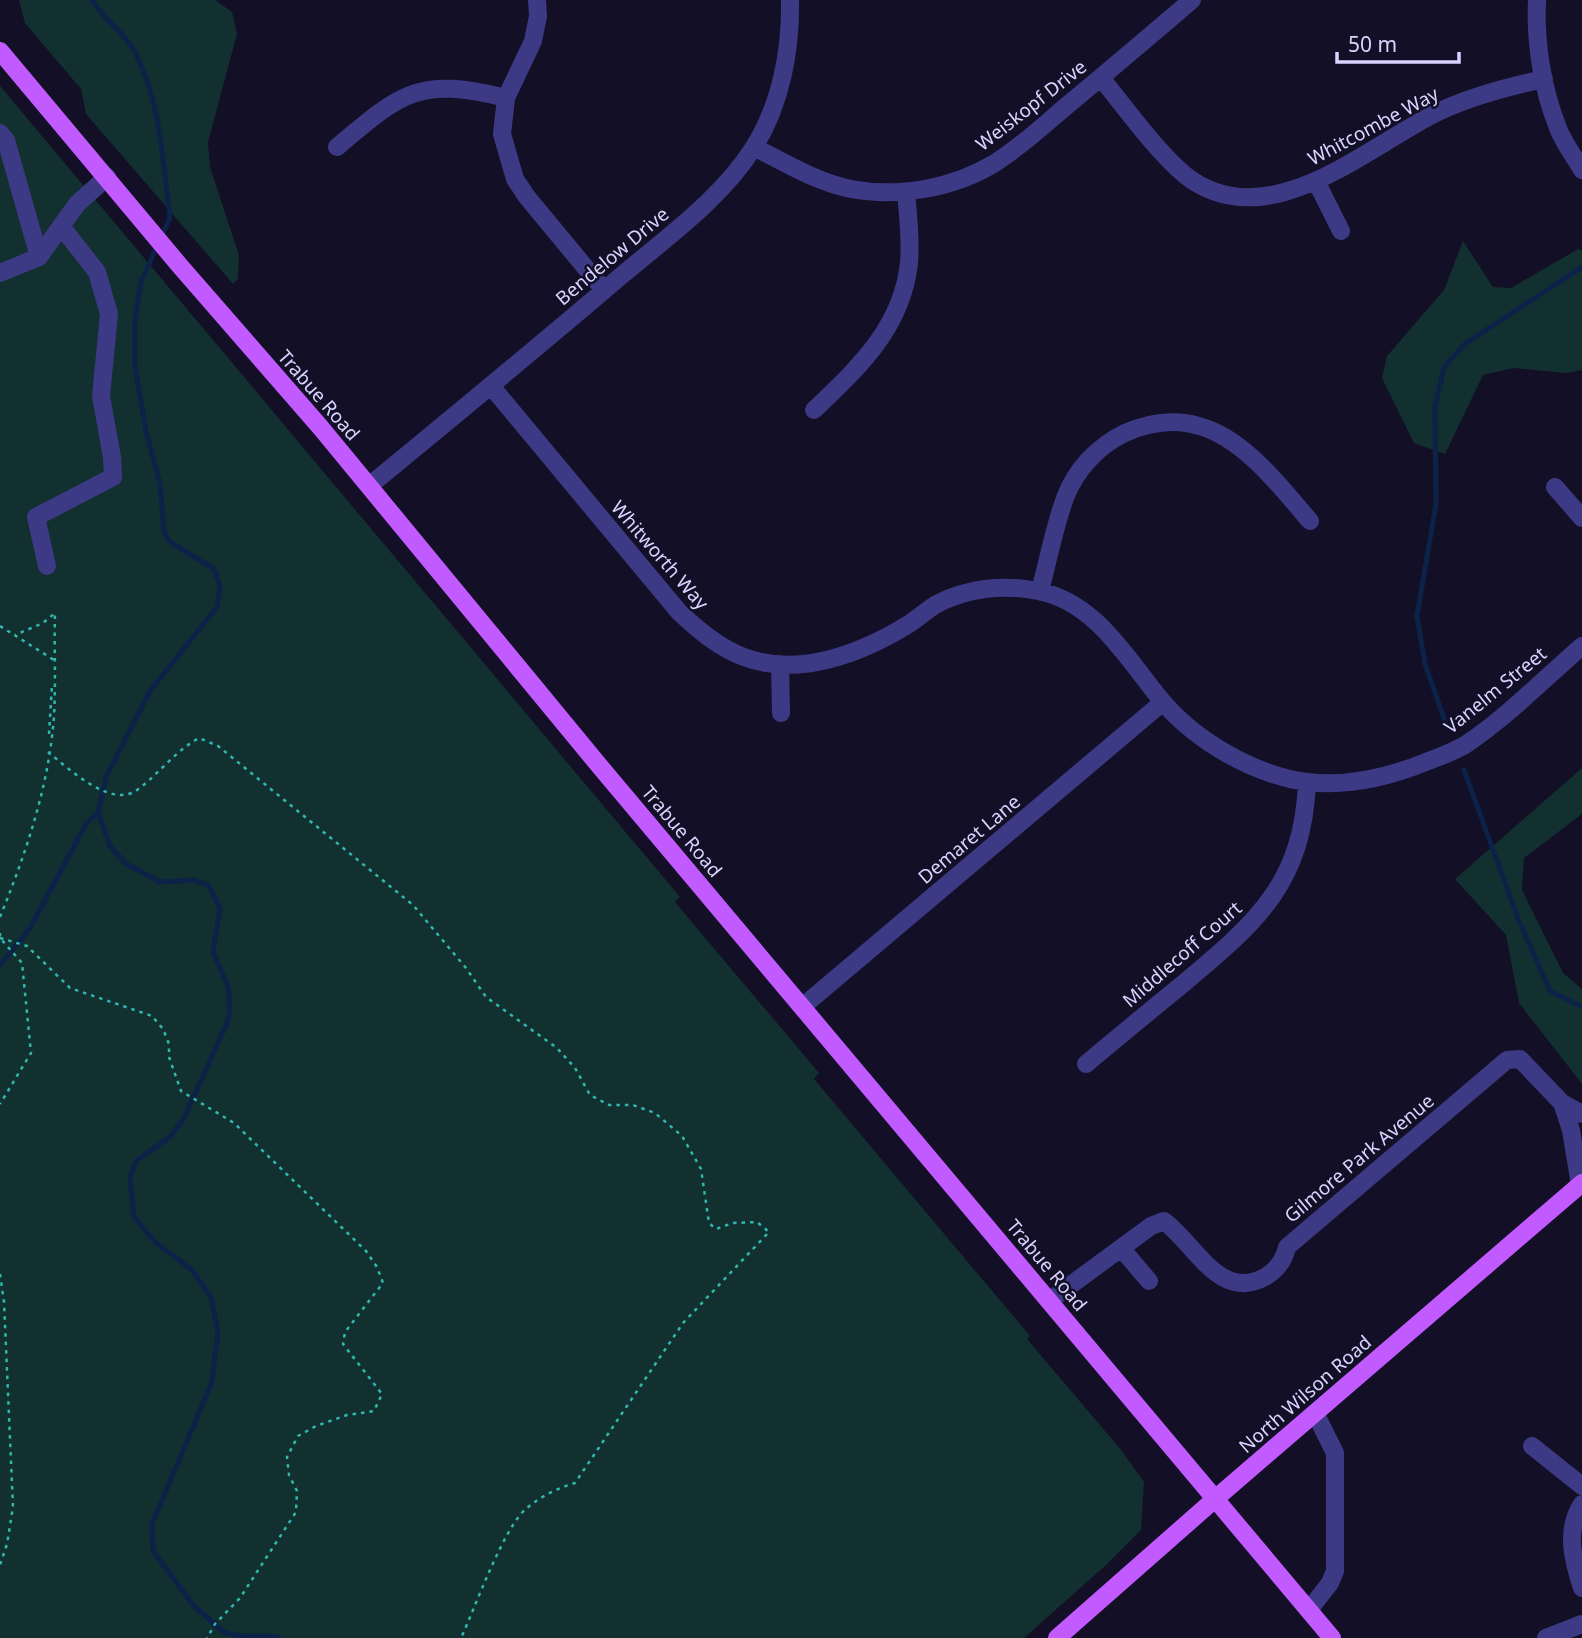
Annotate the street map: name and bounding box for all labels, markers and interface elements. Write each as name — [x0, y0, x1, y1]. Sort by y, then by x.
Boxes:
scale bar — [1337, 21, 1460, 65]
text: 50 m — [1348, 30, 1397, 58]
street label: Weiskopf Drive — [970, 54, 1092, 156]
street label: Whitcombe Way — [1303, 80, 1443, 171]
street label: Bendelow Drive — [550, 201, 674, 311]
street label: Trabue Road — [272, 344, 366, 446]
street label: Whitworth Way — [605, 495, 715, 615]
street label: Vanelm Street — [1438, 641, 1552, 739]
street label: Trabue Road — [636, 780, 728, 882]
street label: Demaret Lane — [912, 789, 1026, 889]
street label: Middlecoff Court — [1117, 895, 1247, 1013]
street label: Gilmore Park Avenue — [1279, 1088, 1439, 1228]
street label: Trabue Road — [1001, 1214, 1093, 1316]
street label: North Wilson Road — [1233, 1329, 1377, 1459]

